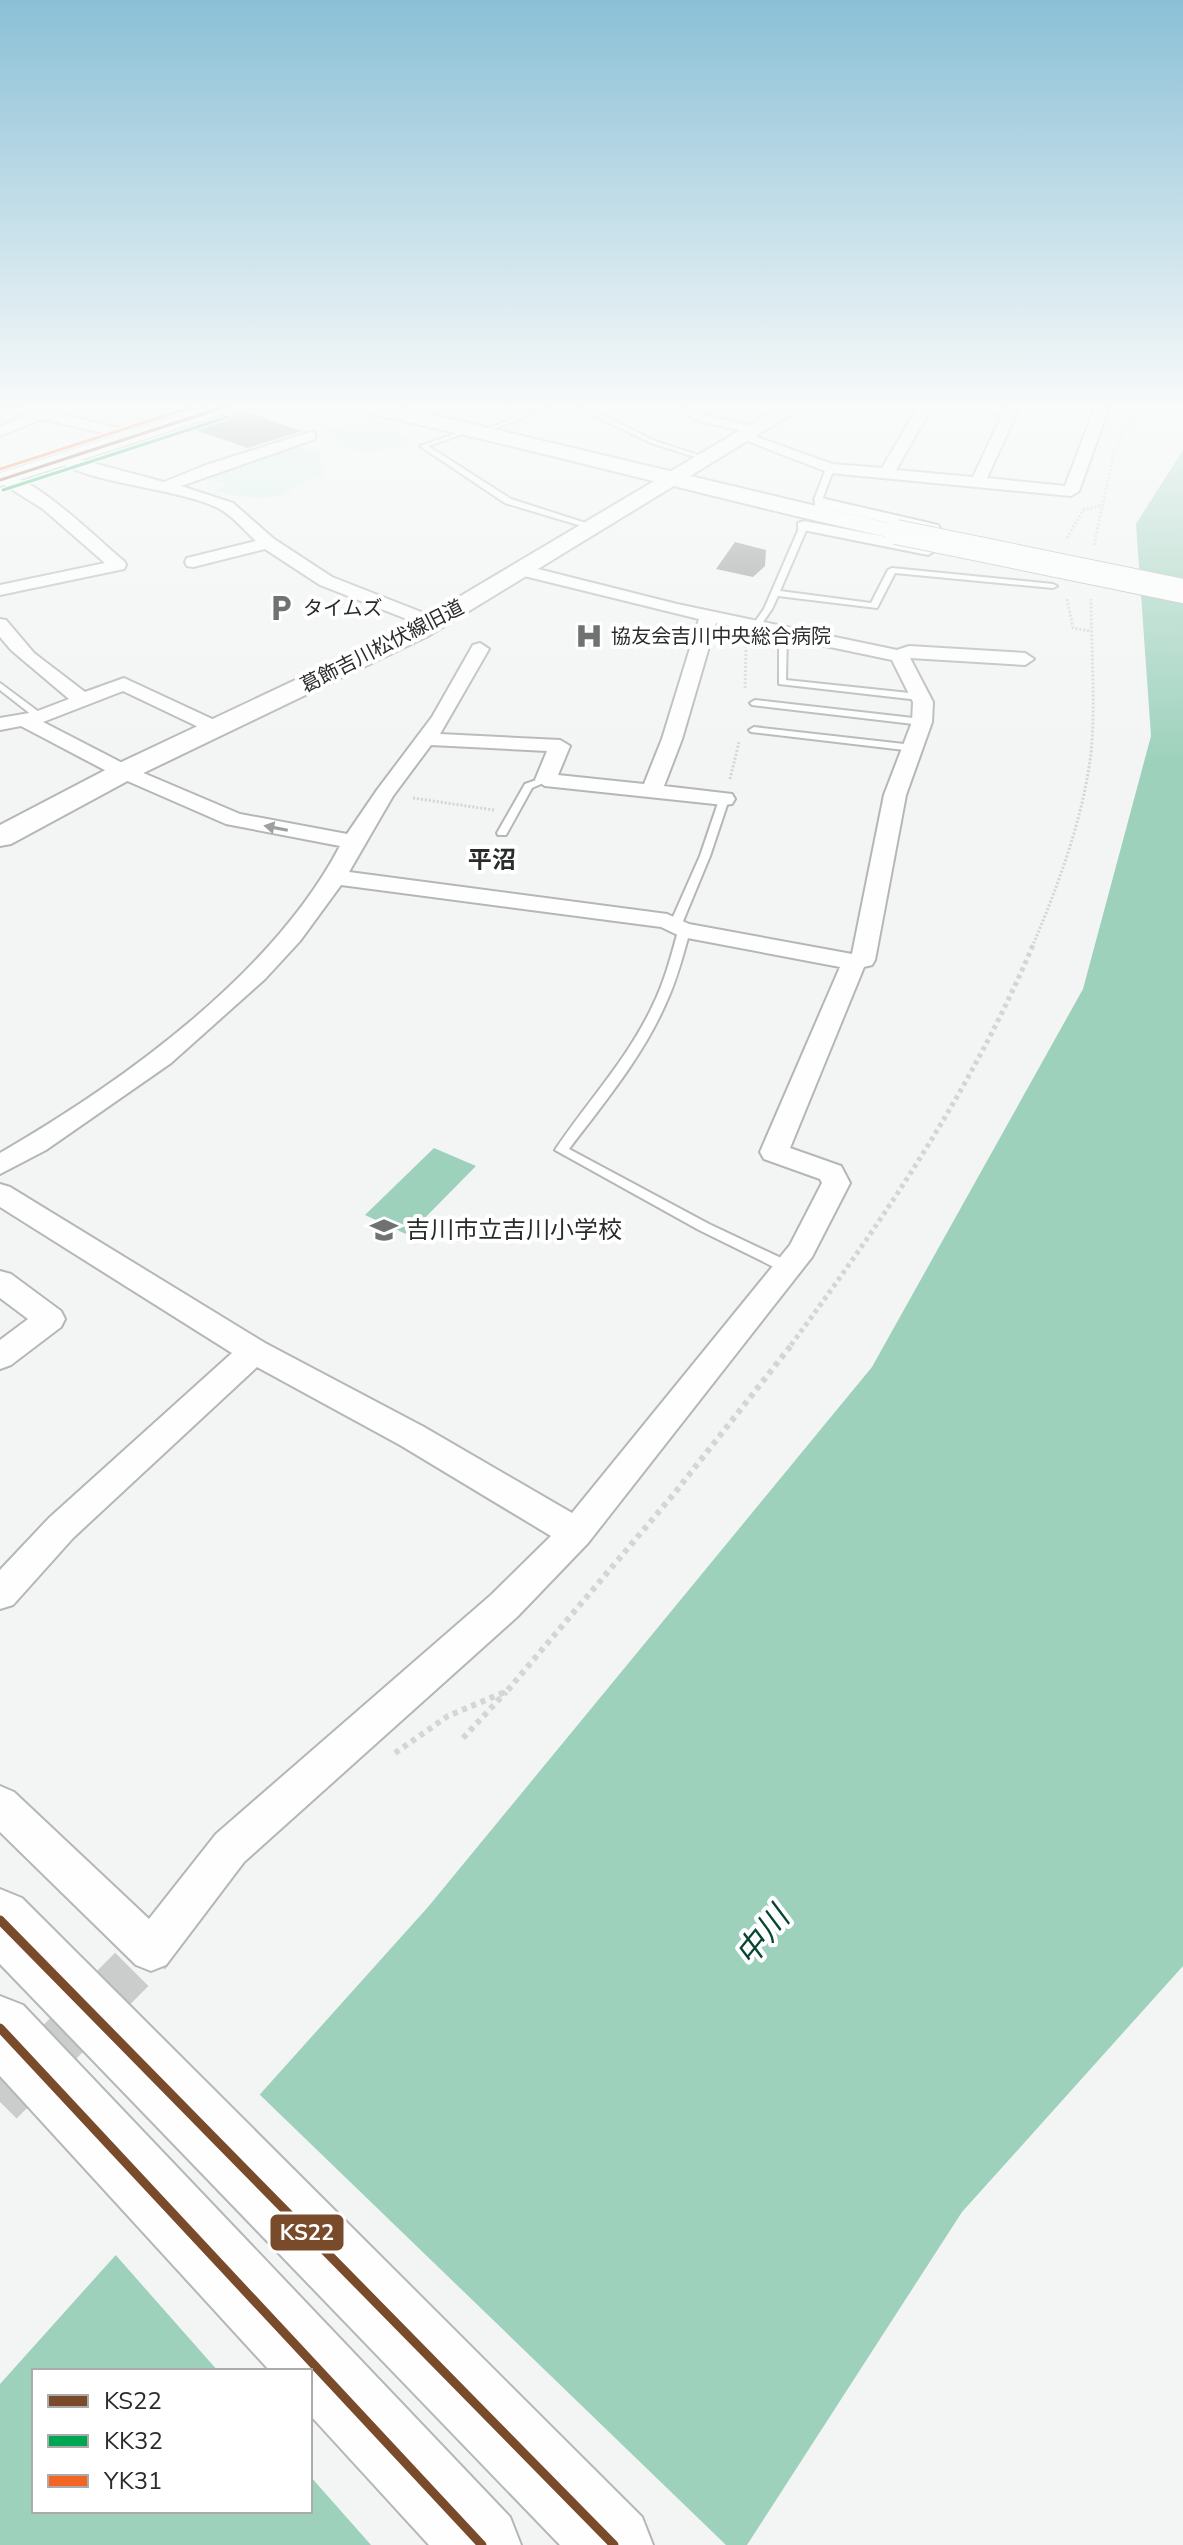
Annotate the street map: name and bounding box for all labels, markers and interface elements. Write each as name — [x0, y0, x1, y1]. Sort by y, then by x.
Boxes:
parking icon: タイムズ — [266, 593, 296, 623]
street label: 葛飾吉川松伏線旧道 — [296, 594, 469, 699]
place label: タイムズ — [303, 595, 383, 622]
hospital icon: 協友会吉川中央総合病院 — [574, 621, 604, 651]
place label: 協友会吉川中央総合病院 — [611, 623, 831, 650]
one-way arrow — [263, 822, 288, 834]
district label: 平沼 — [468, 844, 516, 876]
place label: 吉川市立吉川小学校 — [406, 1214, 622, 1246]
school or university icon: 吉川市立吉川小学校 — [369, 1215, 399, 1245]
water label: 中川 — [726, 1896, 801, 1975]
line badge: KS22 — [269, 2213, 345, 2252]
text: KS22 — [280, 2218, 334, 2248]
legend — [32, 2369, 312, 2513]
text: KS22 — [104, 2385, 162, 2417]
text: KK32 — [104, 2425, 163, 2457]
text: YK31 — [103, 2465, 163, 2497]

